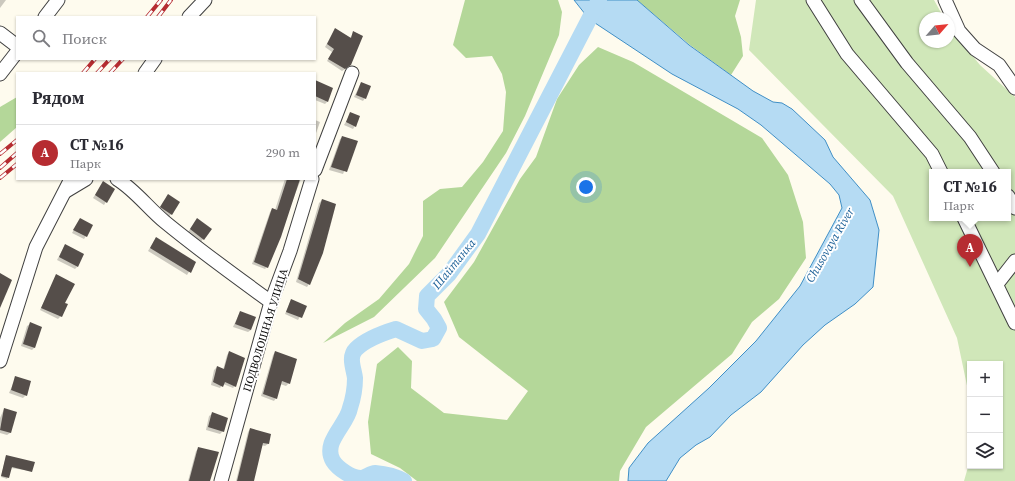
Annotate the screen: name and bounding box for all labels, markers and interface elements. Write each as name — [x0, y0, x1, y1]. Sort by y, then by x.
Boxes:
north arrow — [919, 12, 955, 48]
search box — [16, 16, 316, 60]
icon: search — [30, 27, 52, 49]
text: Поиск — [62, 28, 107, 49]
text: Рядом — [32, 86, 84, 110]
text: СТ №16 — [70, 134, 124, 155]
text: A — [41, 144, 49, 161]
text: 290 m — [266, 144, 300, 161]
text: Парк — [70, 155, 101, 172]
popup — [929, 169, 1011, 221]
text: СТ №16 — [943, 176, 997, 197]
your location — [576, 177, 596, 197]
text: Парк — [943, 197, 974, 214]
water label: Chusovaya River — [802, 204, 858, 285]
pin: A — [957, 234, 983, 267]
water label: Шайтанка — [428, 235, 480, 293]
street label: ПОДВОЛОШНАЯ УЛИЦА — [240, 266, 292, 394]
map controls — [967, 361, 1003, 469]
button: + — [967, 361, 1003, 397]
button: − — [967, 397, 1003, 433]
button: layers — [967, 433, 1003, 469]

